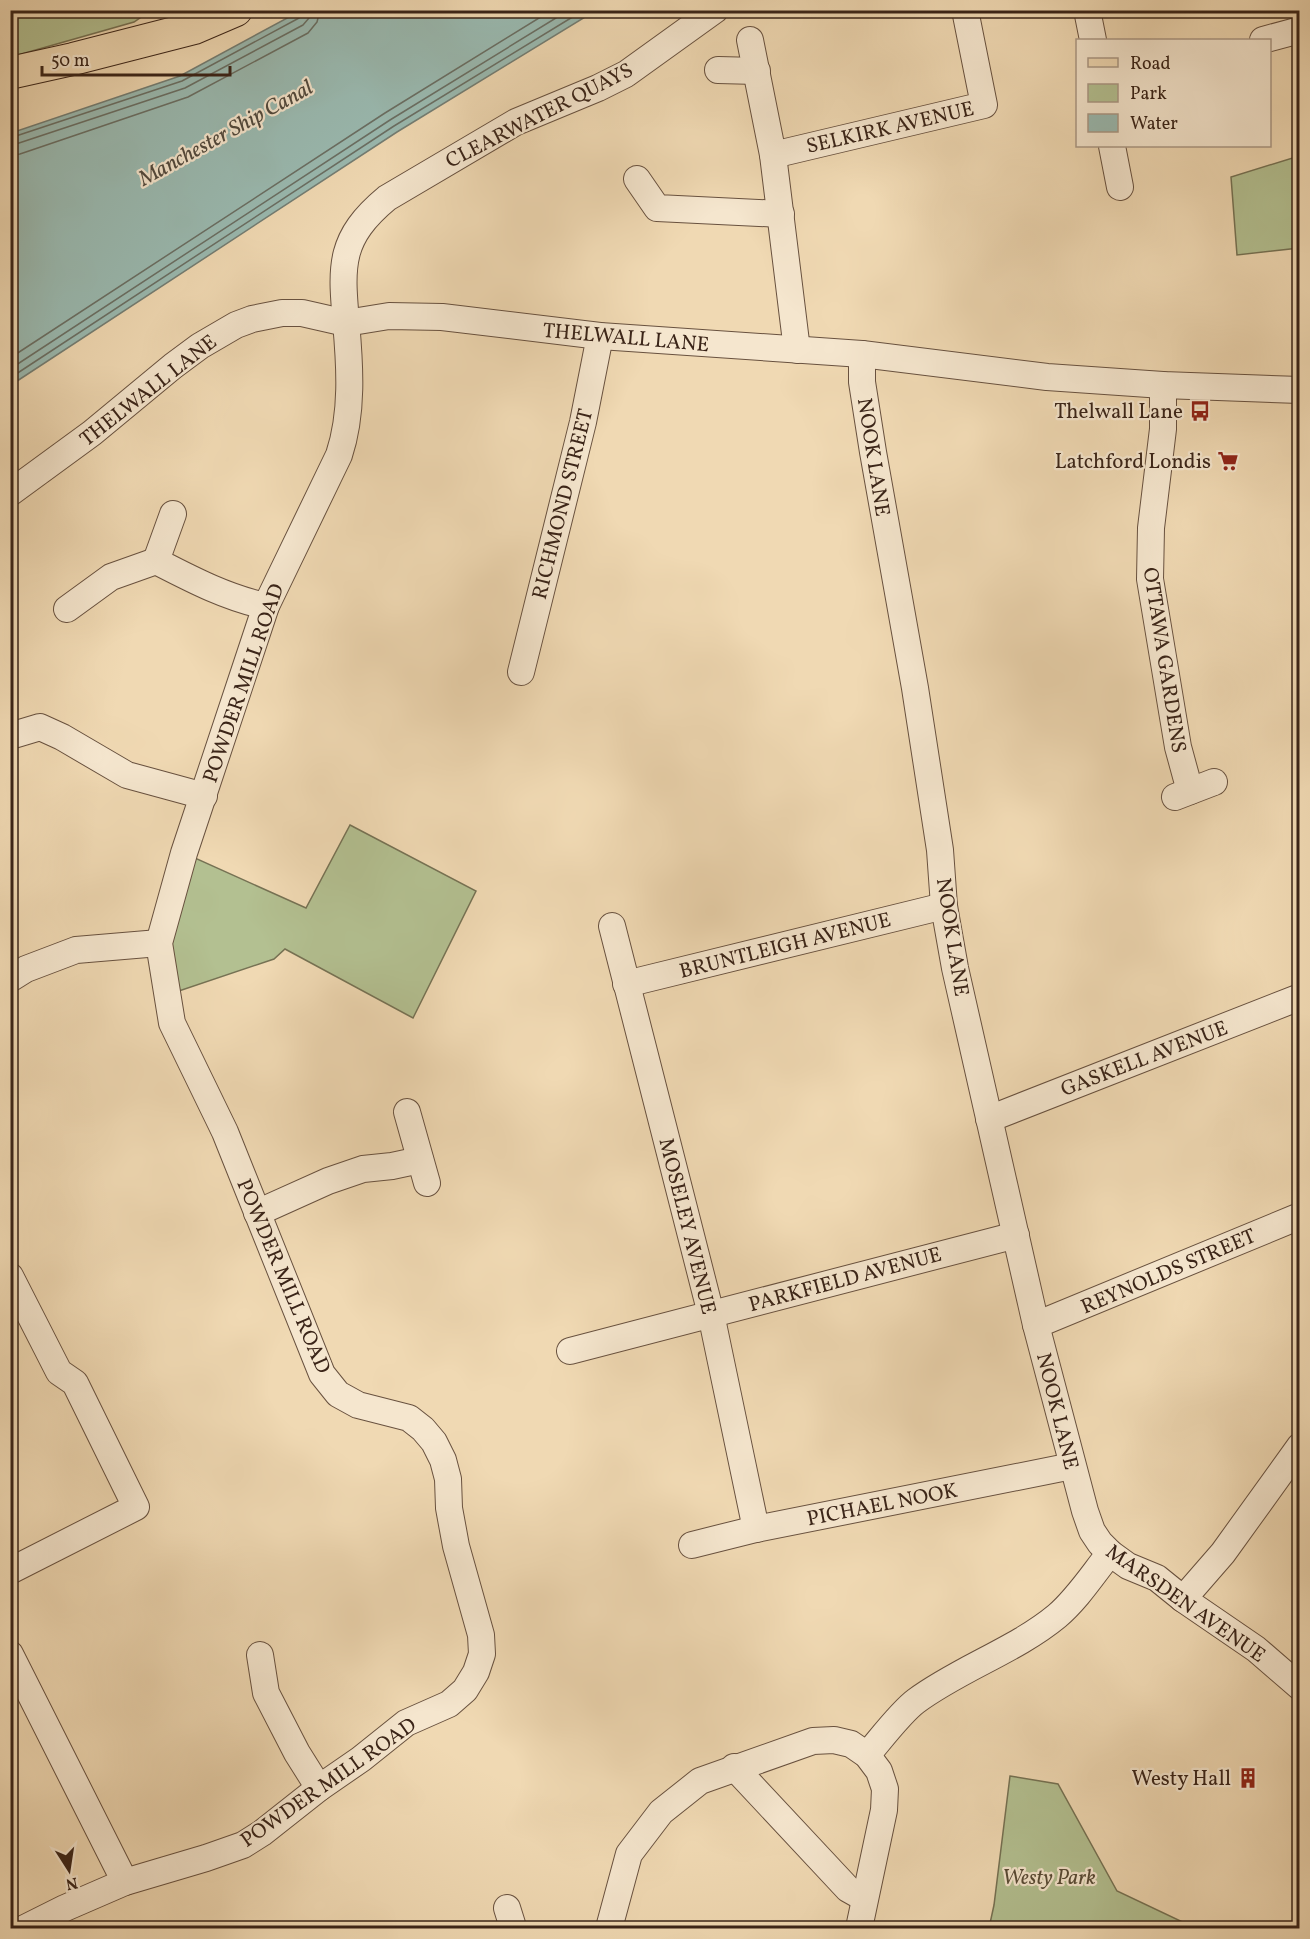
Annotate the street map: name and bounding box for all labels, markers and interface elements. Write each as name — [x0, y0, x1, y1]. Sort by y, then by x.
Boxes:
scale bar — [42, 39, 230, 77]
legend — [1076, 39, 1271, 147]
text: 50 m — [51, 49, 90, 74]
text: Road — [1130, 52, 1171, 77]
street label: CLEARWATER QUAYS — [441, 56, 638, 176]
water label: Manchester Ship Canal — [132, 73, 320, 196]
text: Park — [1130, 82, 1167, 107]
street label: SELKIRK AVENUE — [804, 95, 977, 162]
text: Water — [1130, 112, 1178, 137]
street label: THELWALL LANE — [541, 317, 710, 360]
street label: THELWALL LANE — [74, 328, 224, 454]
street label: NOOK LANE — [849, 396, 896, 519]
place label: Thelwall Lane — [1054, 398, 1183, 427]
bus stop icon: Thelwall Lane — [1188, 399, 1212, 423]
street label: RICHMOND STREET — [526, 406, 601, 603]
place label: Latchford Londis — [1055, 448, 1211, 477]
supermarket icon: Latchford Londis — [1216, 449, 1240, 473]
street label: OTTAWA GARDENS — [1135, 565, 1193, 755]
street label: POWDER MILL ROAD — [197, 580, 292, 787]
street label: NOOK LANE — [928, 876, 975, 999]
street label: BRUNTLEIGH AVENUE — [676, 906, 894, 987]
street label: GASKELL AVENUE — [1057, 1014, 1232, 1105]
street label: MOSELEY AVENUE — [651, 1135, 722, 1318]
street label: POWDER MILL ROAD — [228, 1175, 337, 1378]
street label: REYNOLDS STREET — [1077, 1222, 1261, 1322]
street label: PARKFIELD AVENUE — [746, 1241, 945, 1320]
street label: NOOK LANE — [1028, 1350, 1085, 1473]
street label: PICHAEL NOOK — [804, 1477, 960, 1534]
street label: MARSDEN AVENUE — [1099, 1538, 1271, 1670]
street label: POWDER MILL ROAD — [235, 1711, 423, 1855]
place label: Westy Hall — [1132, 1765, 1231, 1794]
building icon: Westy Hall — [1236, 1766, 1260, 1790]
north arrow — [39, 1840, 99, 1900]
park label: Westy Park — [1002, 1864, 1096, 1893]
text: N — [63, 1871, 80, 1895]

